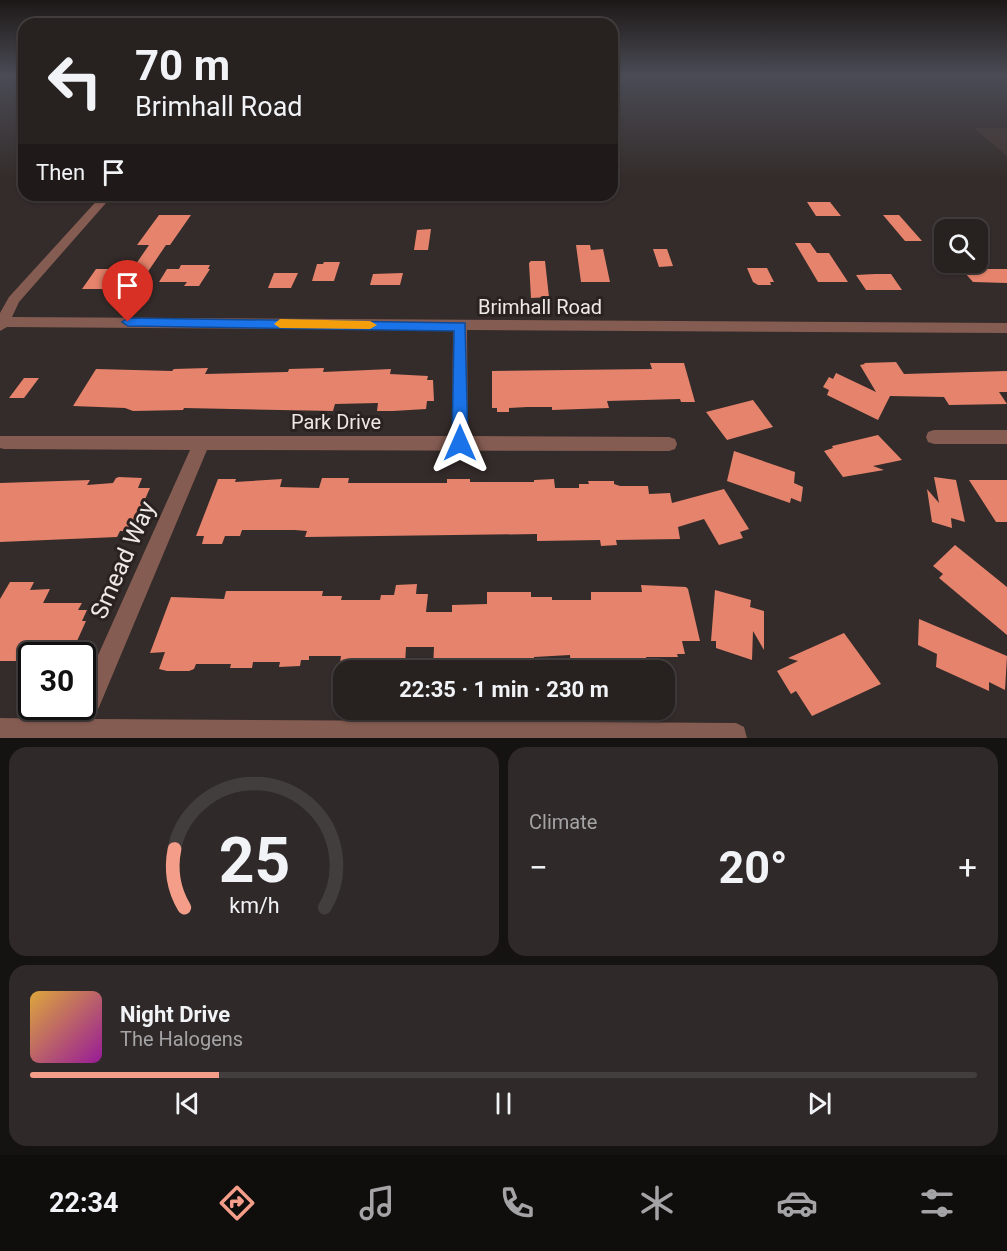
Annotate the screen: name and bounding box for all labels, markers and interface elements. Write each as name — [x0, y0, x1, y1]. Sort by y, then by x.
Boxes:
text: 70 m — [135, 41, 230, 90]
icon: left — [36, 42, 114, 120]
text: Brimhall Road — [135, 91, 303, 123]
icon: arrive — [97, 156, 130, 189]
text: Then — [36, 160, 85, 185]
map controls — [934, 219, 988, 273]
button: search — [934, 219, 988, 273]
pin — [102, 260, 153, 322]
icon: arrive — [111, 269, 144, 302]
street label: Brimhall Road — [478, 295, 602, 319]
street label: Park Drive — [291, 410, 381, 434]
position arrow — [428, 411, 492, 475]
street label: Smead Way — [85, 496, 162, 623]
speed limit sign: 30 — [18, 642, 96, 720]
text: 22:35 · 1 min · 230 m — [399, 677, 609, 702]
text: Climate — [529, 810, 597, 834]
text: 25 — [218, 824, 290, 897]
text: 20° — [718, 841, 788, 894]
text: − — [529, 848, 548, 887]
text: + — [958, 848, 977, 887]
text: km/h — [229, 894, 279, 919]
text: Night Drive — [120, 1002, 230, 1027]
text: The Halogens — [120, 1027, 243, 1051]
icon: previous — [171, 1087, 204, 1120]
icon: pause — [487, 1087, 520, 1120]
icon: next — [803, 1087, 836, 1120]
icon: directions — [216, 1182, 258, 1224]
icon: music — [356, 1182, 398, 1224]
icon: phone — [496, 1182, 538, 1224]
icon: climate — [636, 1182, 678, 1224]
icon: car — [776, 1182, 818, 1224]
icon: filters — [916, 1182, 958, 1224]
text: 22:34 — [49, 1187, 119, 1219]

